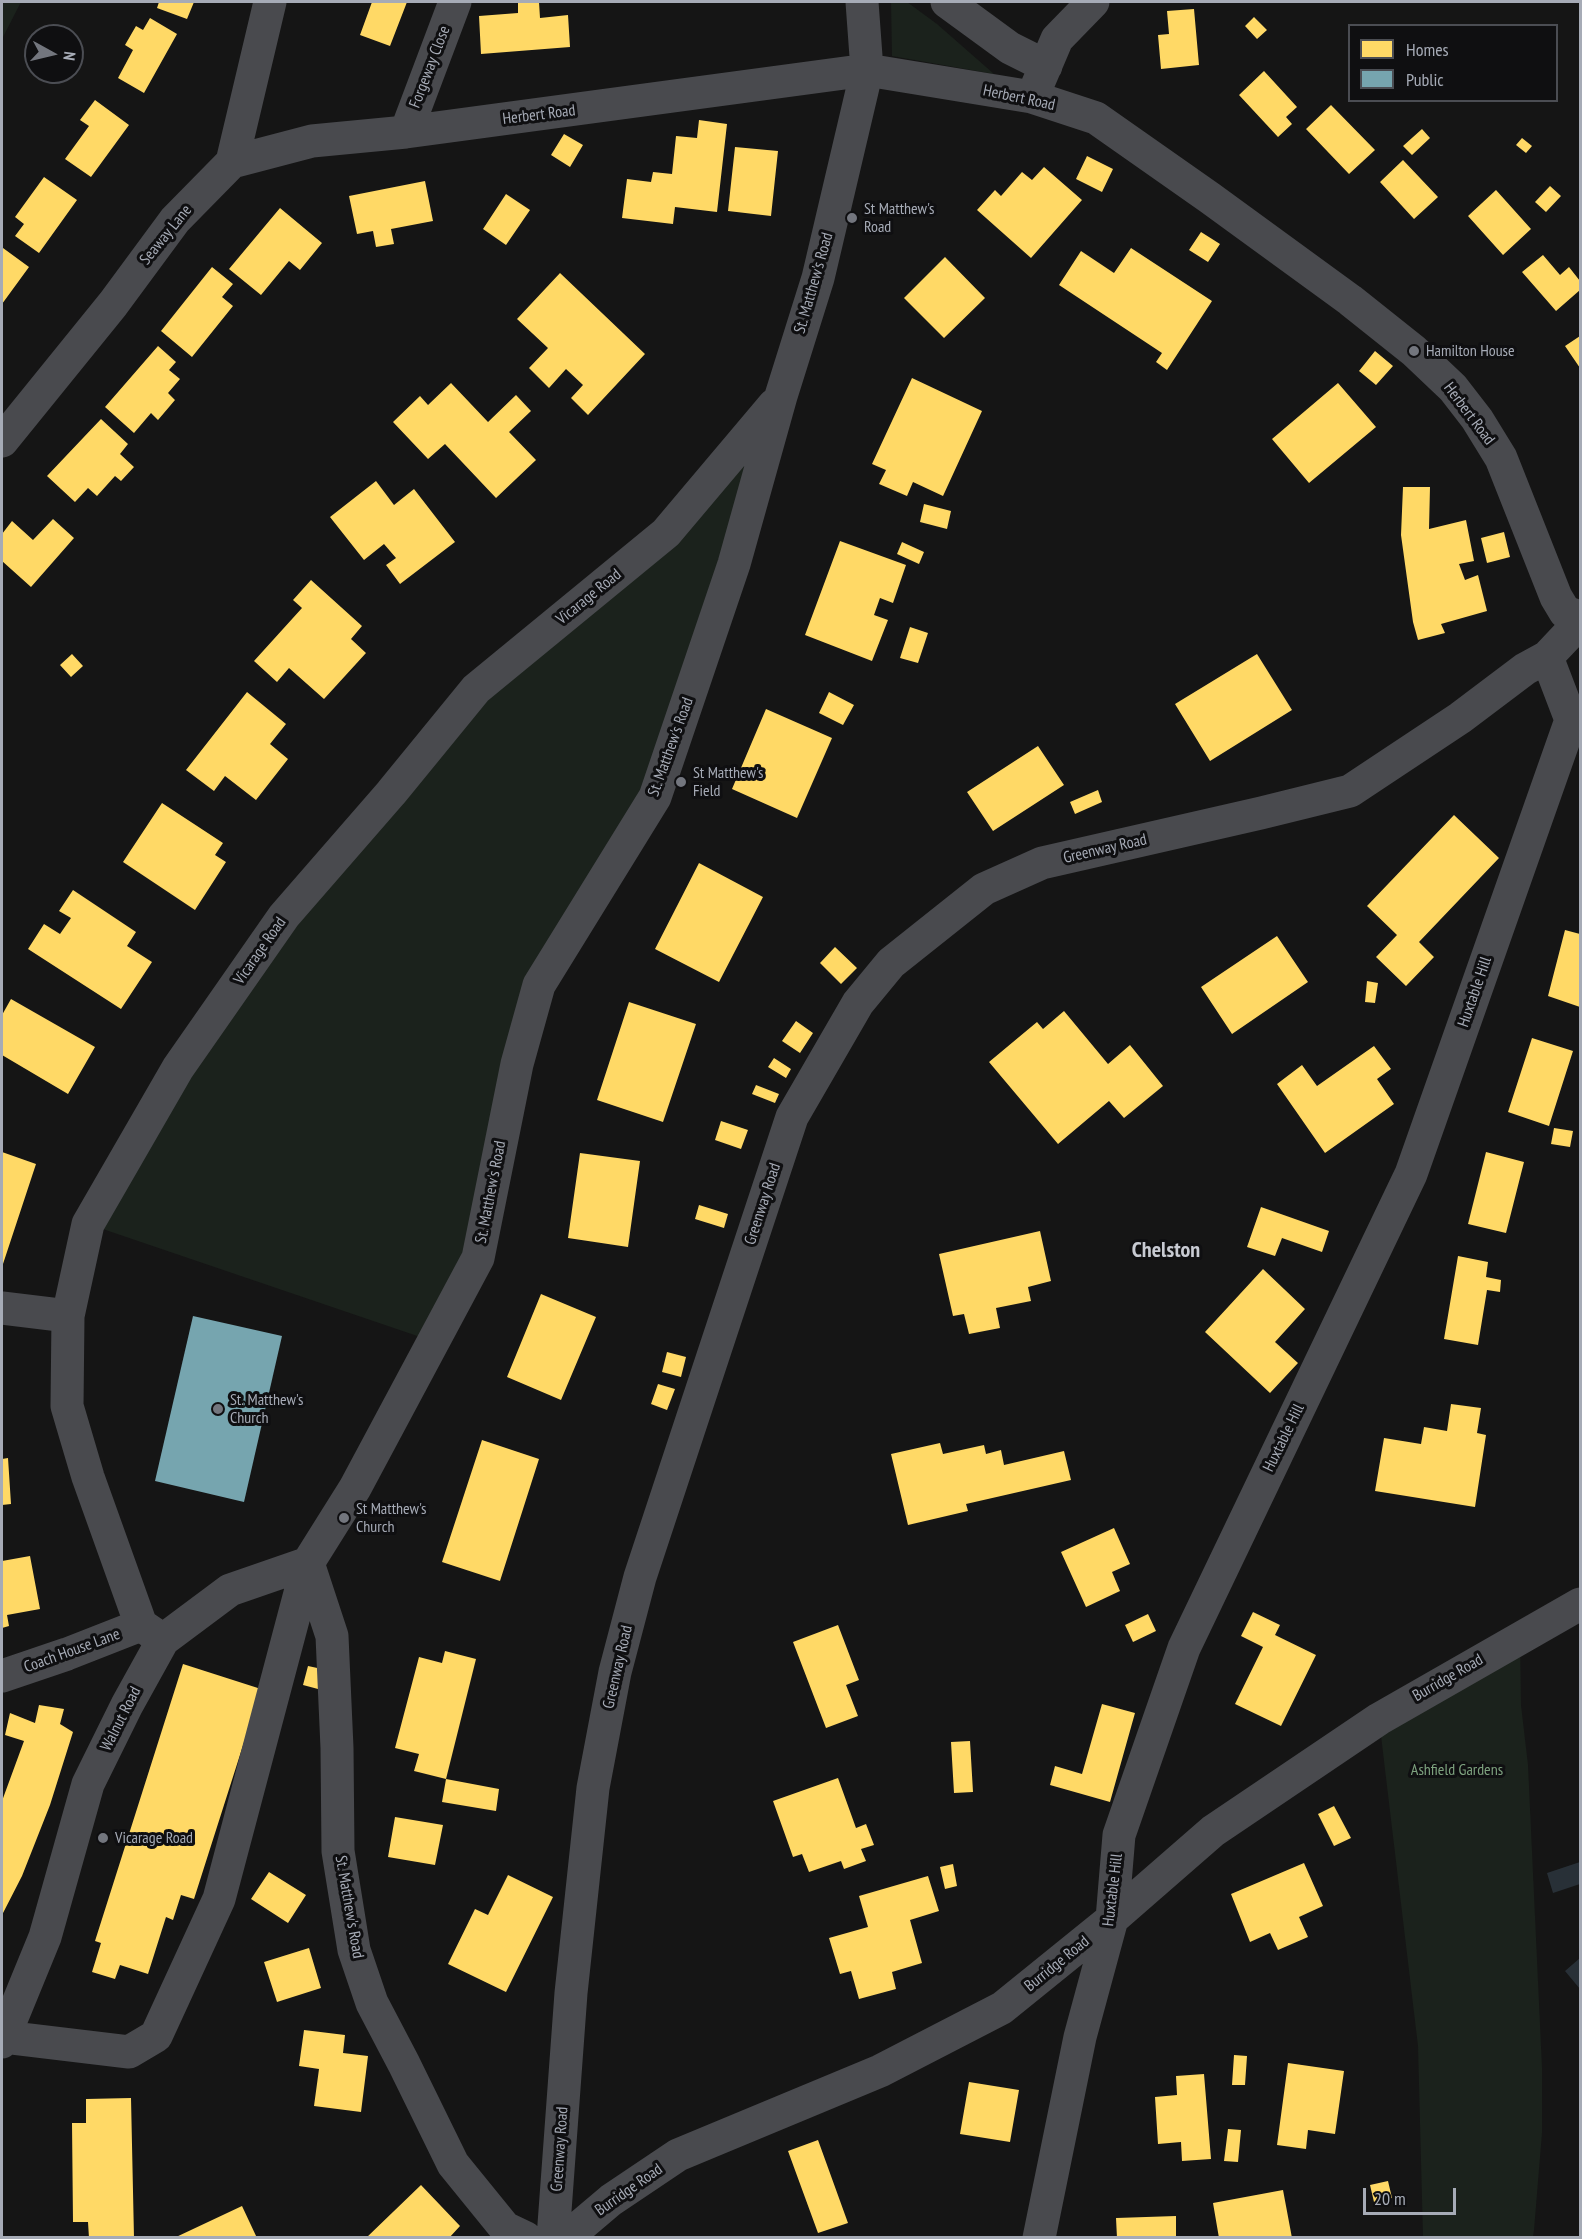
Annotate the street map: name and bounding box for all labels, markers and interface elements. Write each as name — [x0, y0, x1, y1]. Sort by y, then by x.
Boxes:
street label: Forgeway Close — [406, 23, 454, 111]
north arrow — [24, 24, 84, 84]
legend — [1348, 24, 1558, 102]
text: Homes — [1406, 38, 1449, 61]
text: N — [59, 51, 80, 62]
text: Public — [1406, 68, 1444, 91]
street label: Herbert Road — [981, 81, 1057, 115]
street label: Herbert Road — [502, 101, 576, 129]
place label: St Matthew's Road — [864, 199, 934, 237]
street label: Seaway Lane — [136, 201, 196, 269]
marker: St Matthew's Road — [845, 211, 859, 225]
street label: St. Matthew's Road — [790, 230, 838, 336]
place label: Hamilton House — [1426, 341, 1515, 361]
marker: Hamilton House — [1407, 344, 1421, 358]
street label: Herbert Road — [1439, 379, 1499, 449]
street label: Vicarage Road — [553, 565, 625, 629]
street label: St. Matthew's Road — [644, 695, 698, 799]
place label: St Matthew's Field — [693, 763, 763, 801]
marker: St Matthew's Field — [674, 775, 688, 789]
street label: Greenway Road — [1061, 830, 1149, 868]
street label: Vicarage Road — [230, 914, 290, 988]
street label: Huxtable Hill — [1454, 954, 1496, 1030]
street label: St. Matthew's Road — [472, 1139, 510, 1245]
street label: Greenway Road — [741, 1161, 785, 1247]
district label: Chelston — [1132, 1238, 1200, 1264]
place label: St. Matthew's Church — [230, 1390, 303, 1428]
street label: Huxtable Hill — [1259, 1401, 1309, 1475]
marker: St. Matthew's Church — [211, 1402, 225, 1416]
place label: St Matthew's Church — [356, 1499, 426, 1537]
marker: St Matthew's Church — [337, 1511, 351, 1525]
street label: Greenway Road — [599, 1623, 637, 1711]
street label: Coach House Lane — [21, 1625, 123, 1677]
street label: Burridge Road — [1409, 1650, 1487, 1706]
street label: Walnut Road — [97, 1684, 145, 1754]
park label: Ashfield Gardens — [1411, 1760, 1503, 1780]
place label: Vicarage Road — [115, 1828, 193, 1848]
marker: Vicarage Road — [96, 1831, 110, 1845]
street label: Huxtable Hill — [1099, 1853, 1127, 1927]
street label: St. Matthew's Road — [331, 1854, 367, 1960]
street label: Burridge Road — [1021, 1932, 1093, 1996]
street label: Greenway Road — [547, 2106, 573, 2192]
street label: Burridge Road — [592, 2160, 666, 2220]
scale bar — [1366, 2176, 1459, 2214]
text: 20 m — [1374, 2187, 1406, 2210]

